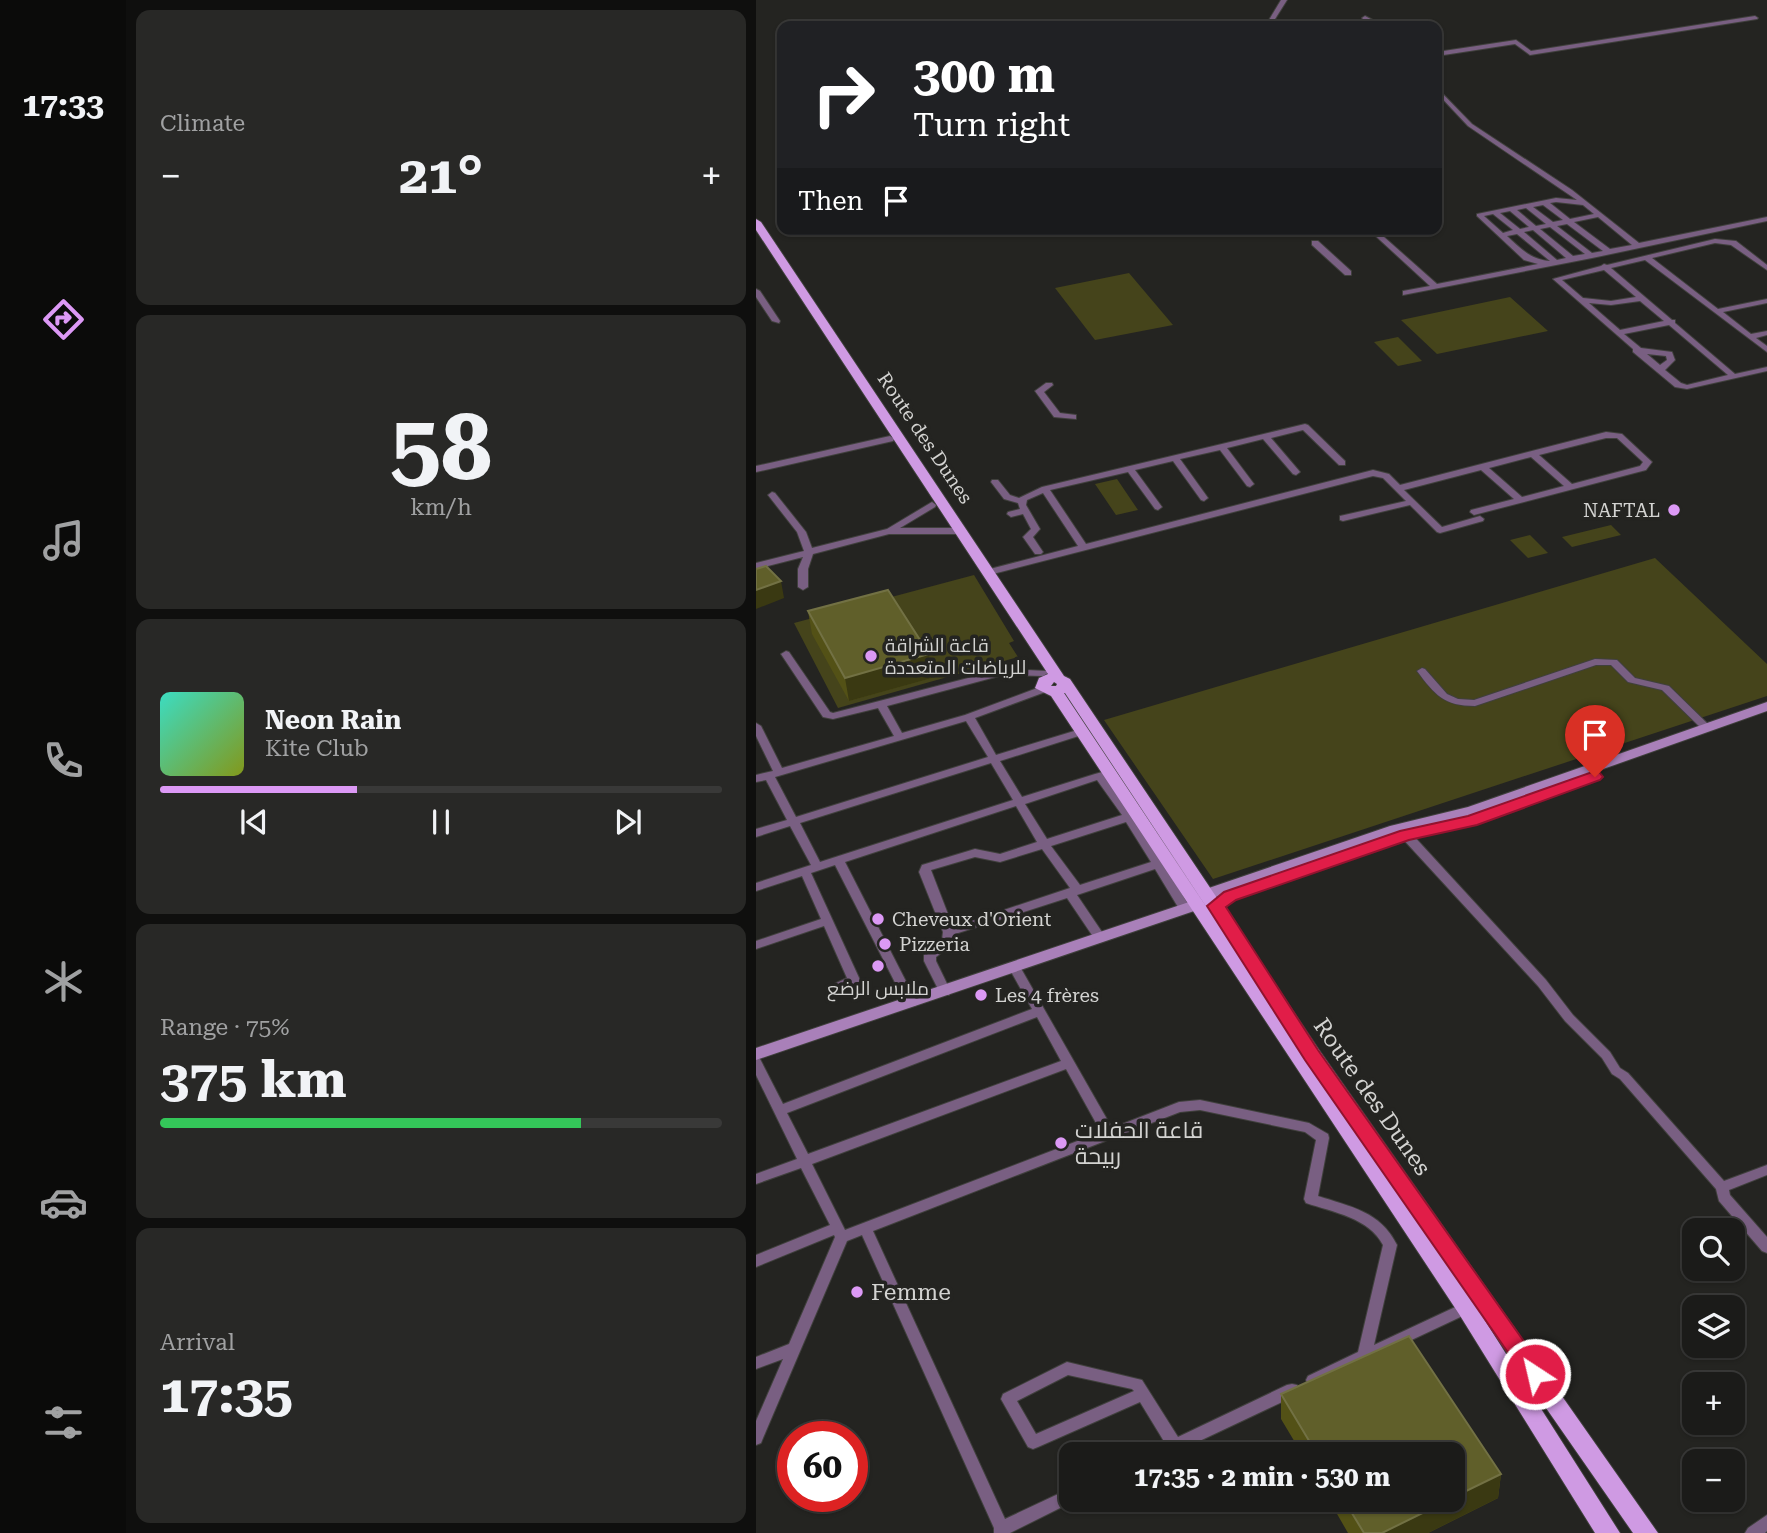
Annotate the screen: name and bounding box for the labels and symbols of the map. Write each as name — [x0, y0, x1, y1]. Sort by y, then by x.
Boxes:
street label: Route des Dunes — [873, 368, 977, 508]
place label: NAFTAL — [1583, 499, 1660, 522]
marker: NAFTAL — [1666, 502, 1682, 518]
place label: قاعة الشراقة للرياضات المتعددة — [885, 634, 1026, 679]
marker: قاعة الشراقة للرياضات المتعددة — [863, 648, 879, 664]
pin — [1565, 705, 1625, 777]
place label: Cheveux d'Orient — [892, 908, 1051, 931]
marker: Cheveux d'Orient — [870, 911, 886, 927]
place label: Pizzeria — [899, 933, 971, 956]
marker: Pizzeria — [877, 936, 893, 952]
marker: ملابس الرضع — [870, 958, 886, 974]
place label: ملابس الرضع — [827, 977, 929, 1002]
place label: Les 4 frères — [995, 984, 1099, 1007]
marker: Les 4 frères — [973, 987, 989, 1003]
street label: Route des Dunes — [1308, 1013, 1436, 1181]
place label: قاعة الحفلات ربيحة — [1075, 1117, 1203, 1170]
marker: قاعة الحفلات ربيحة — [1053, 1135, 1069, 1151]
place label: Femme — [871, 1279, 951, 1306]
marker: Femme — [849, 1284, 865, 1300]
position arrow — [1498, 1337, 1572, 1411]
speed limit sign: 60 — [777, 1421, 868, 1512]

